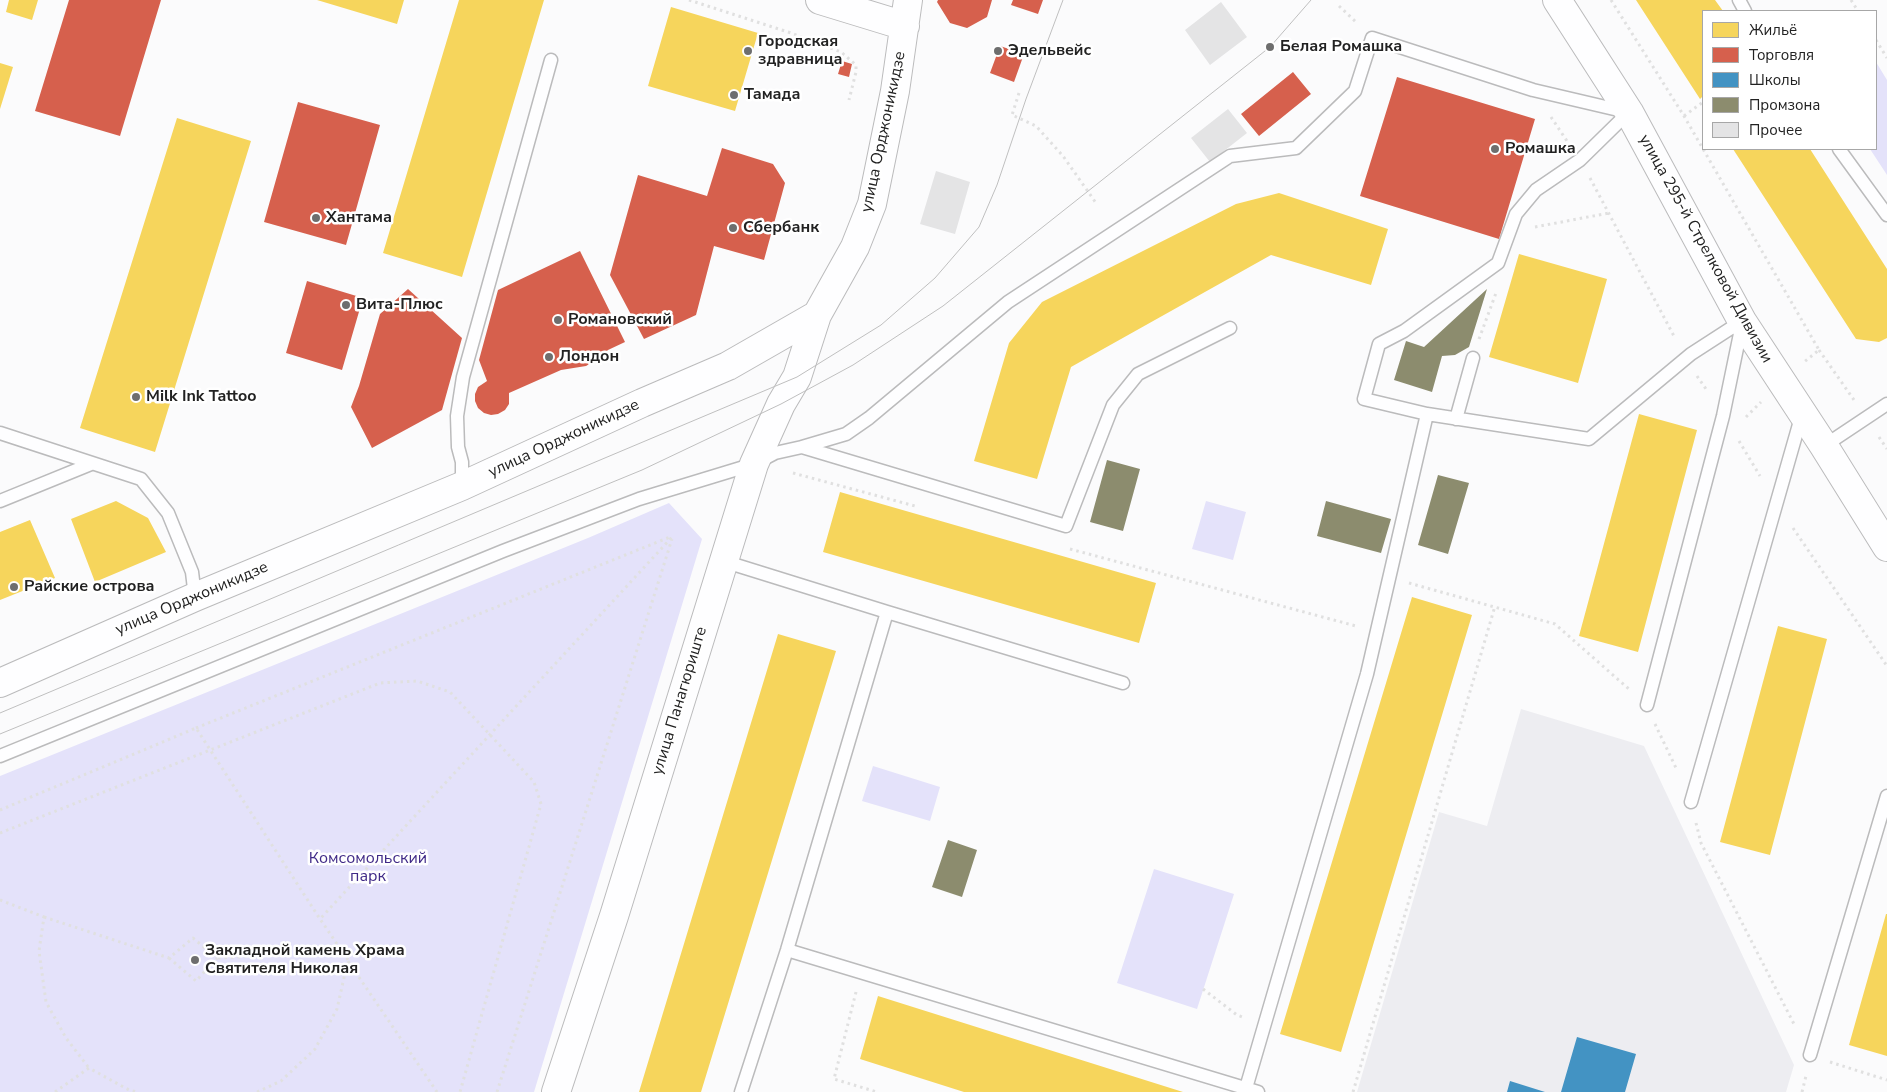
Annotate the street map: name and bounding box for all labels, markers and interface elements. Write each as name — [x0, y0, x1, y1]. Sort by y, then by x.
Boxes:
legend — [1702, 10, 1877, 150]
text: Жильё — [1749, 20, 1797, 40]
place label: Городская здравница — [758, 32, 843, 70]
place label: Белая Ромашка — [1280, 37, 1402, 57]
place label: Эдельвейс — [1008, 41, 1091, 61]
marker: Белая Ромашка — [1264, 41, 1276, 53]
marker: Городская здравница — [742, 45, 754, 57]
marker: Эдельвейс — [992, 45, 1004, 57]
text: Торговля — [1749, 45, 1814, 65]
street label: улица Орджоникидзе — [858, 50, 910, 214]
text: Школы — [1749, 70, 1801, 90]
place label: Тамада — [744, 85, 800, 105]
marker: Тамада — [728, 89, 740, 101]
text: Промзона — [1749, 95, 1820, 115]
text: Прочее — [1749, 120, 1802, 140]
street label: улица 295-й Стрелковой Дивизии — [1634, 131, 1776, 367]
place label: Ромашка — [1505, 139, 1576, 159]
marker: Ромашка — [1489, 143, 1501, 155]
place label: Хантама — [326, 208, 392, 228]
marker: Хантама — [310, 212, 322, 224]
place label: Сбербанк — [743, 218, 819, 238]
marker: Сбербанк — [727, 222, 739, 234]
place label: Вита-Плюс — [356, 295, 443, 315]
marker: Вита-Плюс — [340, 299, 352, 311]
place label: Романовский — [568, 310, 672, 330]
marker: Романовский — [552, 314, 564, 326]
place label: Лондон — [559, 347, 619, 367]
marker: Лондон — [543, 351, 555, 363]
place label: Milk Ink Tattoo — [146, 387, 256, 407]
marker: Milk Ink Tattoo — [130, 391, 142, 403]
street label: улица Орджоникидзе — [486, 396, 642, 482]
street label: улица Орджоникидзе — [113, 558, 271, 640]
place label: Райские острова — [24, 577, 155, 597]
marker: Райские острова — [8, 581, 20, 593]
street label: улица Панагюриште — [648, 625, 712, 777]
park label: Комсомольский парк — [309, 849, 427, 887]
place label: Закладной камень Храма Святителя Николая — [205, 941, 405, 979]
marker: Закладной камень Храма Святителя Николая — [189, 954, 201, 966]

